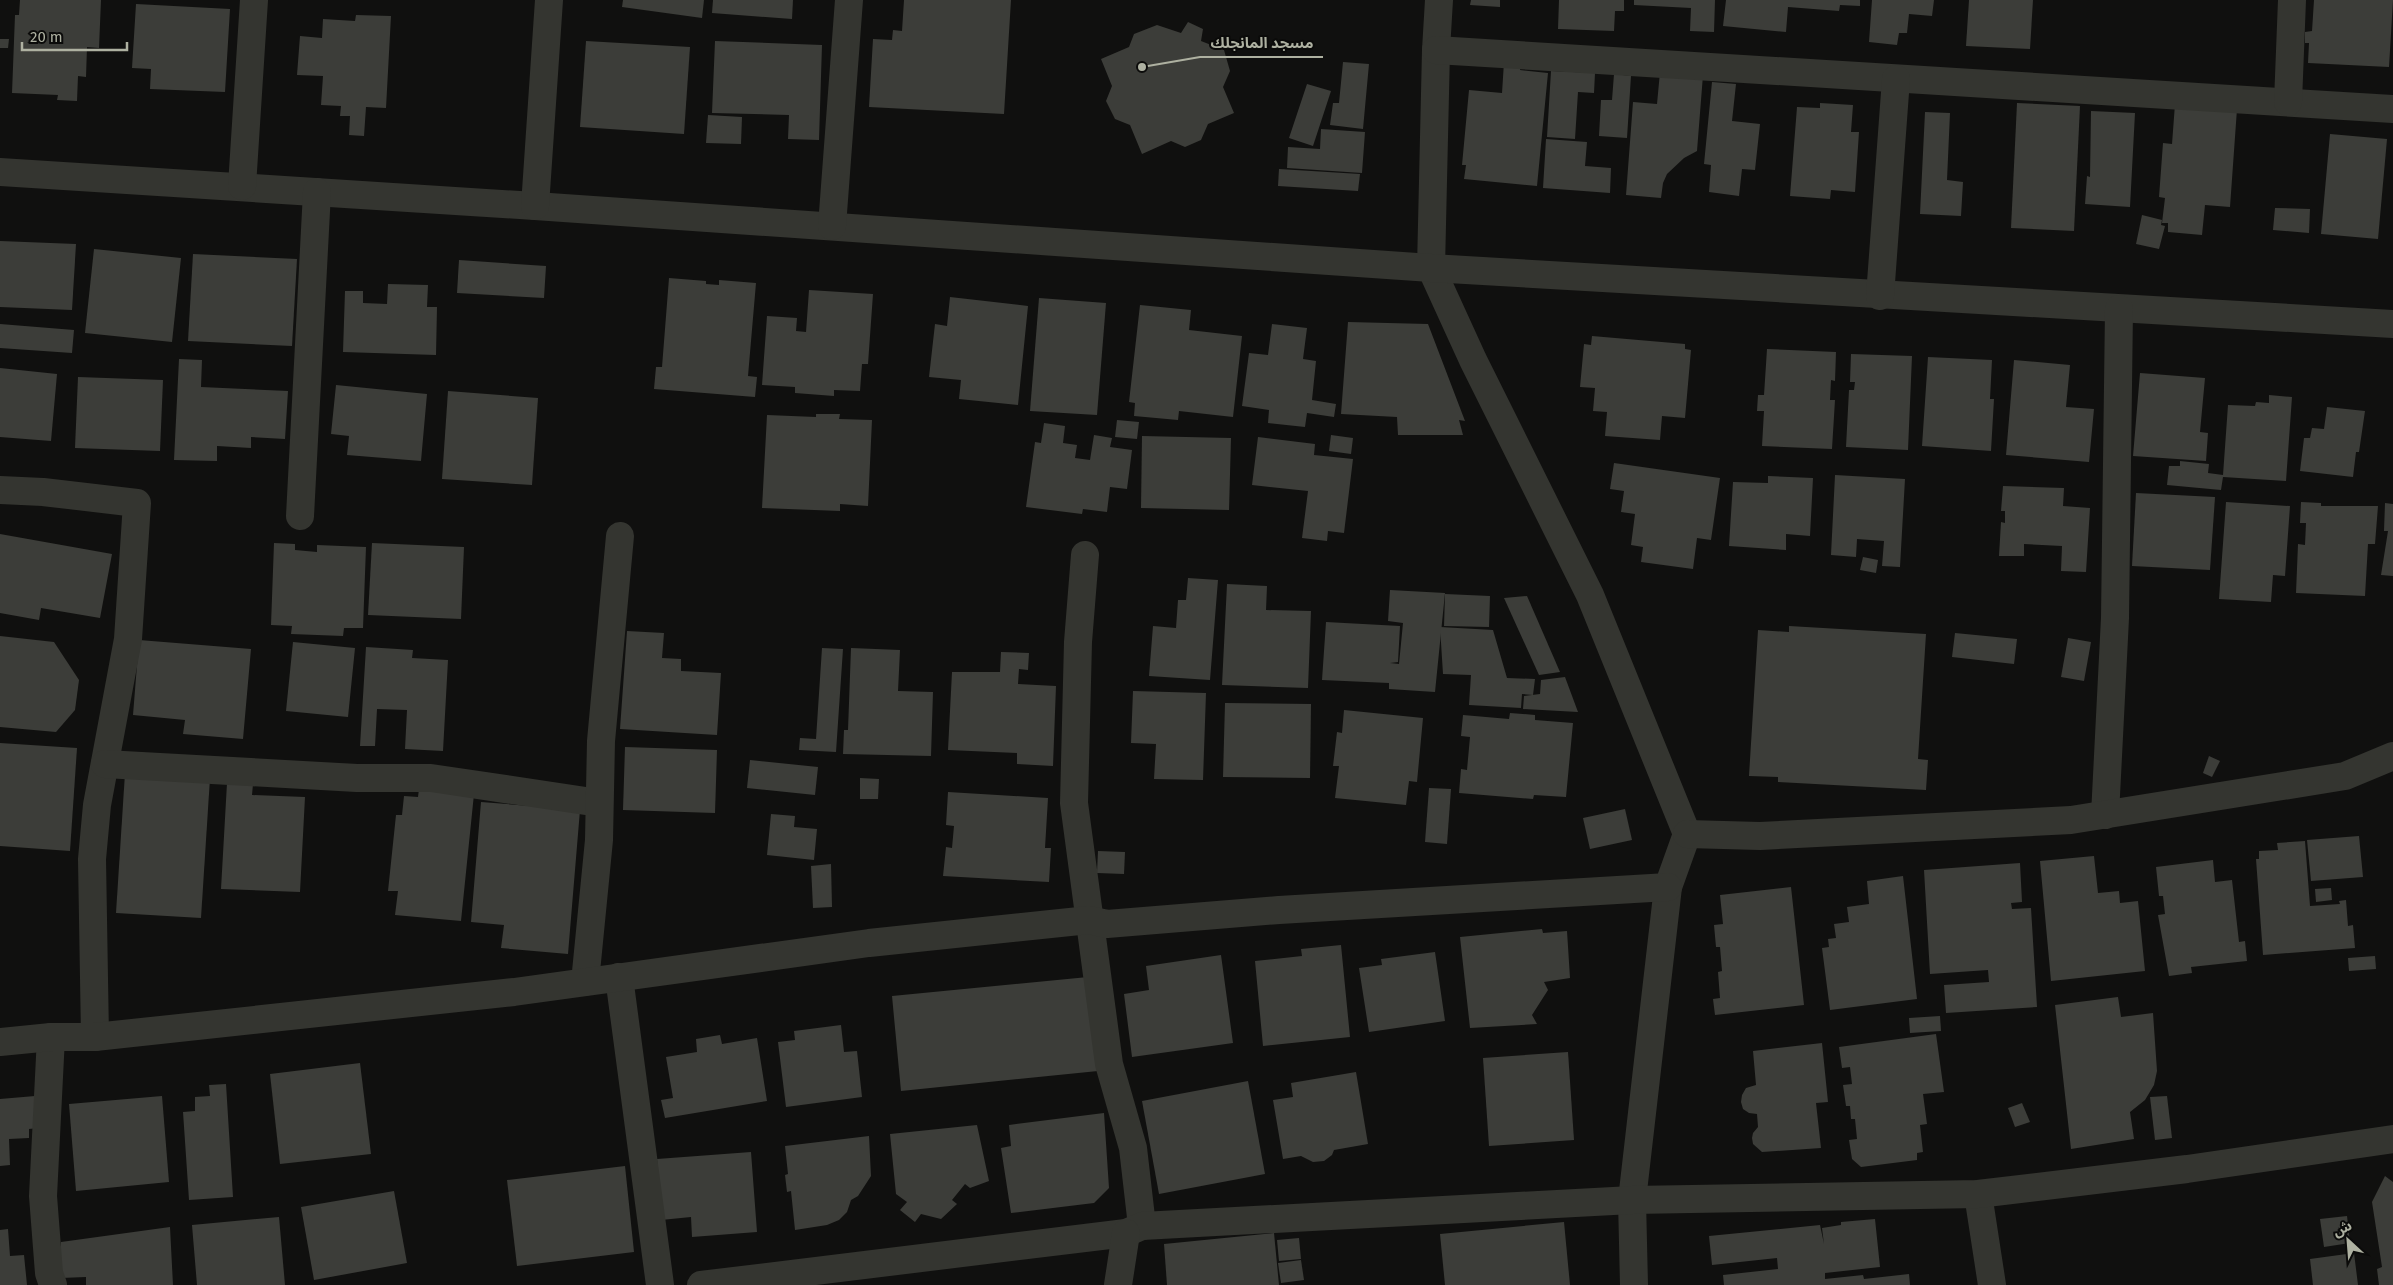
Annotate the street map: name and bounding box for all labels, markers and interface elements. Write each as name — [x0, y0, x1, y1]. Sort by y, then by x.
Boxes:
scale bar — [22, 20, 128, 52]
callout: مسجد المانجلك — [1200, 27, 1323, 57]
text: 20 m — [30, 28, 63, 46]
text: مسجد المانجلك — [1211, 34, 1313, 52]
north arrow — [2323, 1215, 2373, 1265]
text: ش — [2330, 1217, 2355, 1241]

